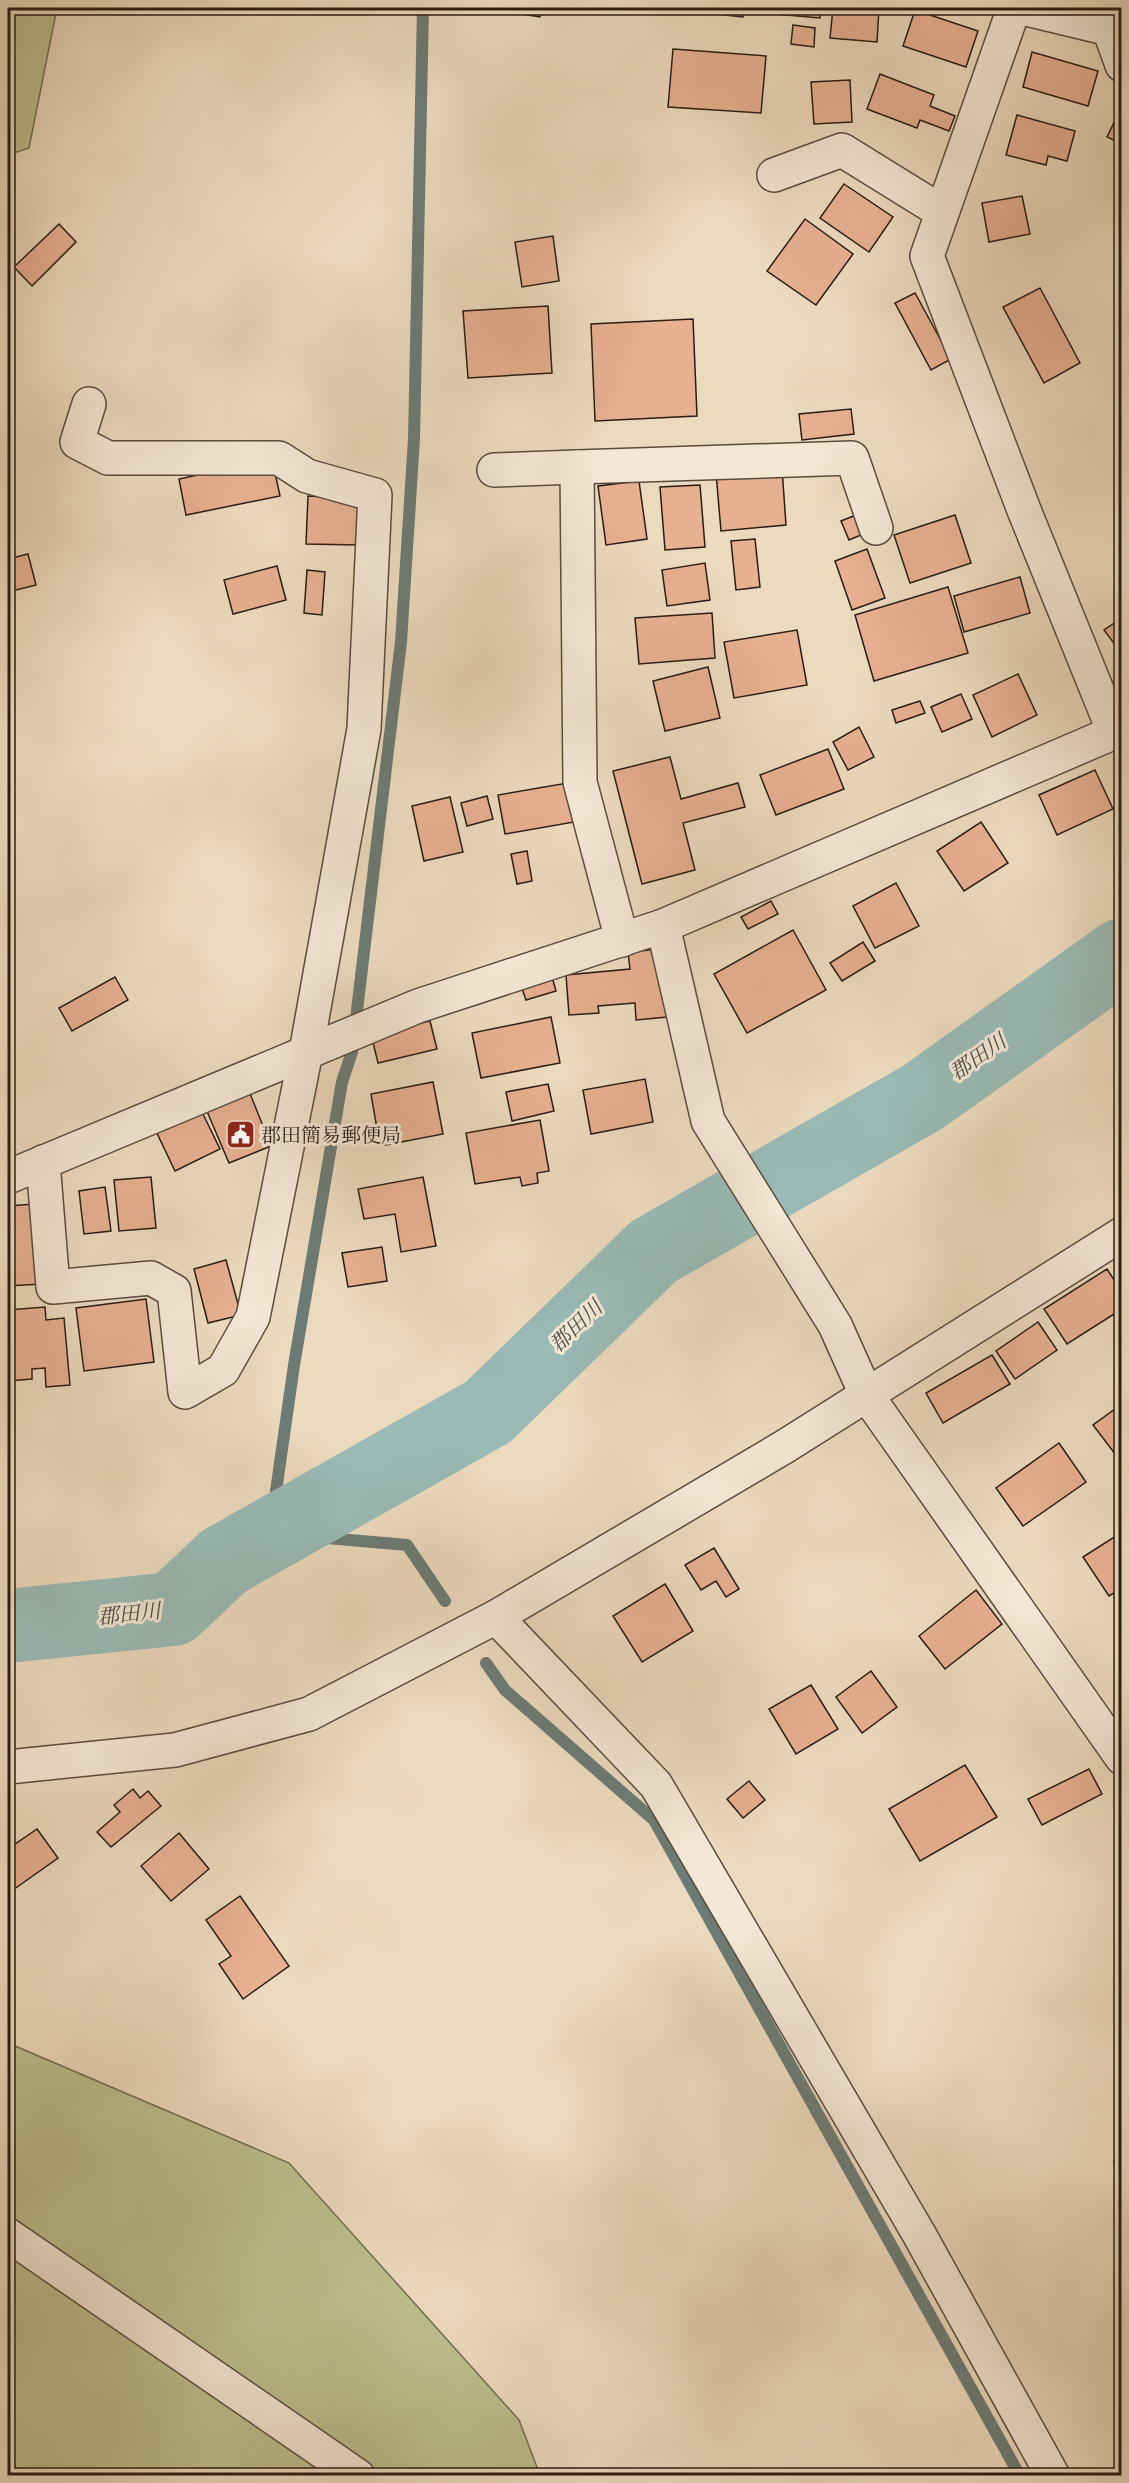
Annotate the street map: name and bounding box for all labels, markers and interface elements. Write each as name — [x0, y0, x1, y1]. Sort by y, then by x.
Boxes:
water label: 郡田川 — [944, 1026, 1013, 1086]
public building icon: 郡田簡易郵便局 — [224, 1119, 256, 1151]
place label: 郡田簡易郵便局 — [261, 1122, 401, 1148]
water label: 郡田川 — [544, 1293, 609, 1357]
water label: 郡田川 — [96, 1597, 164, 1630]

